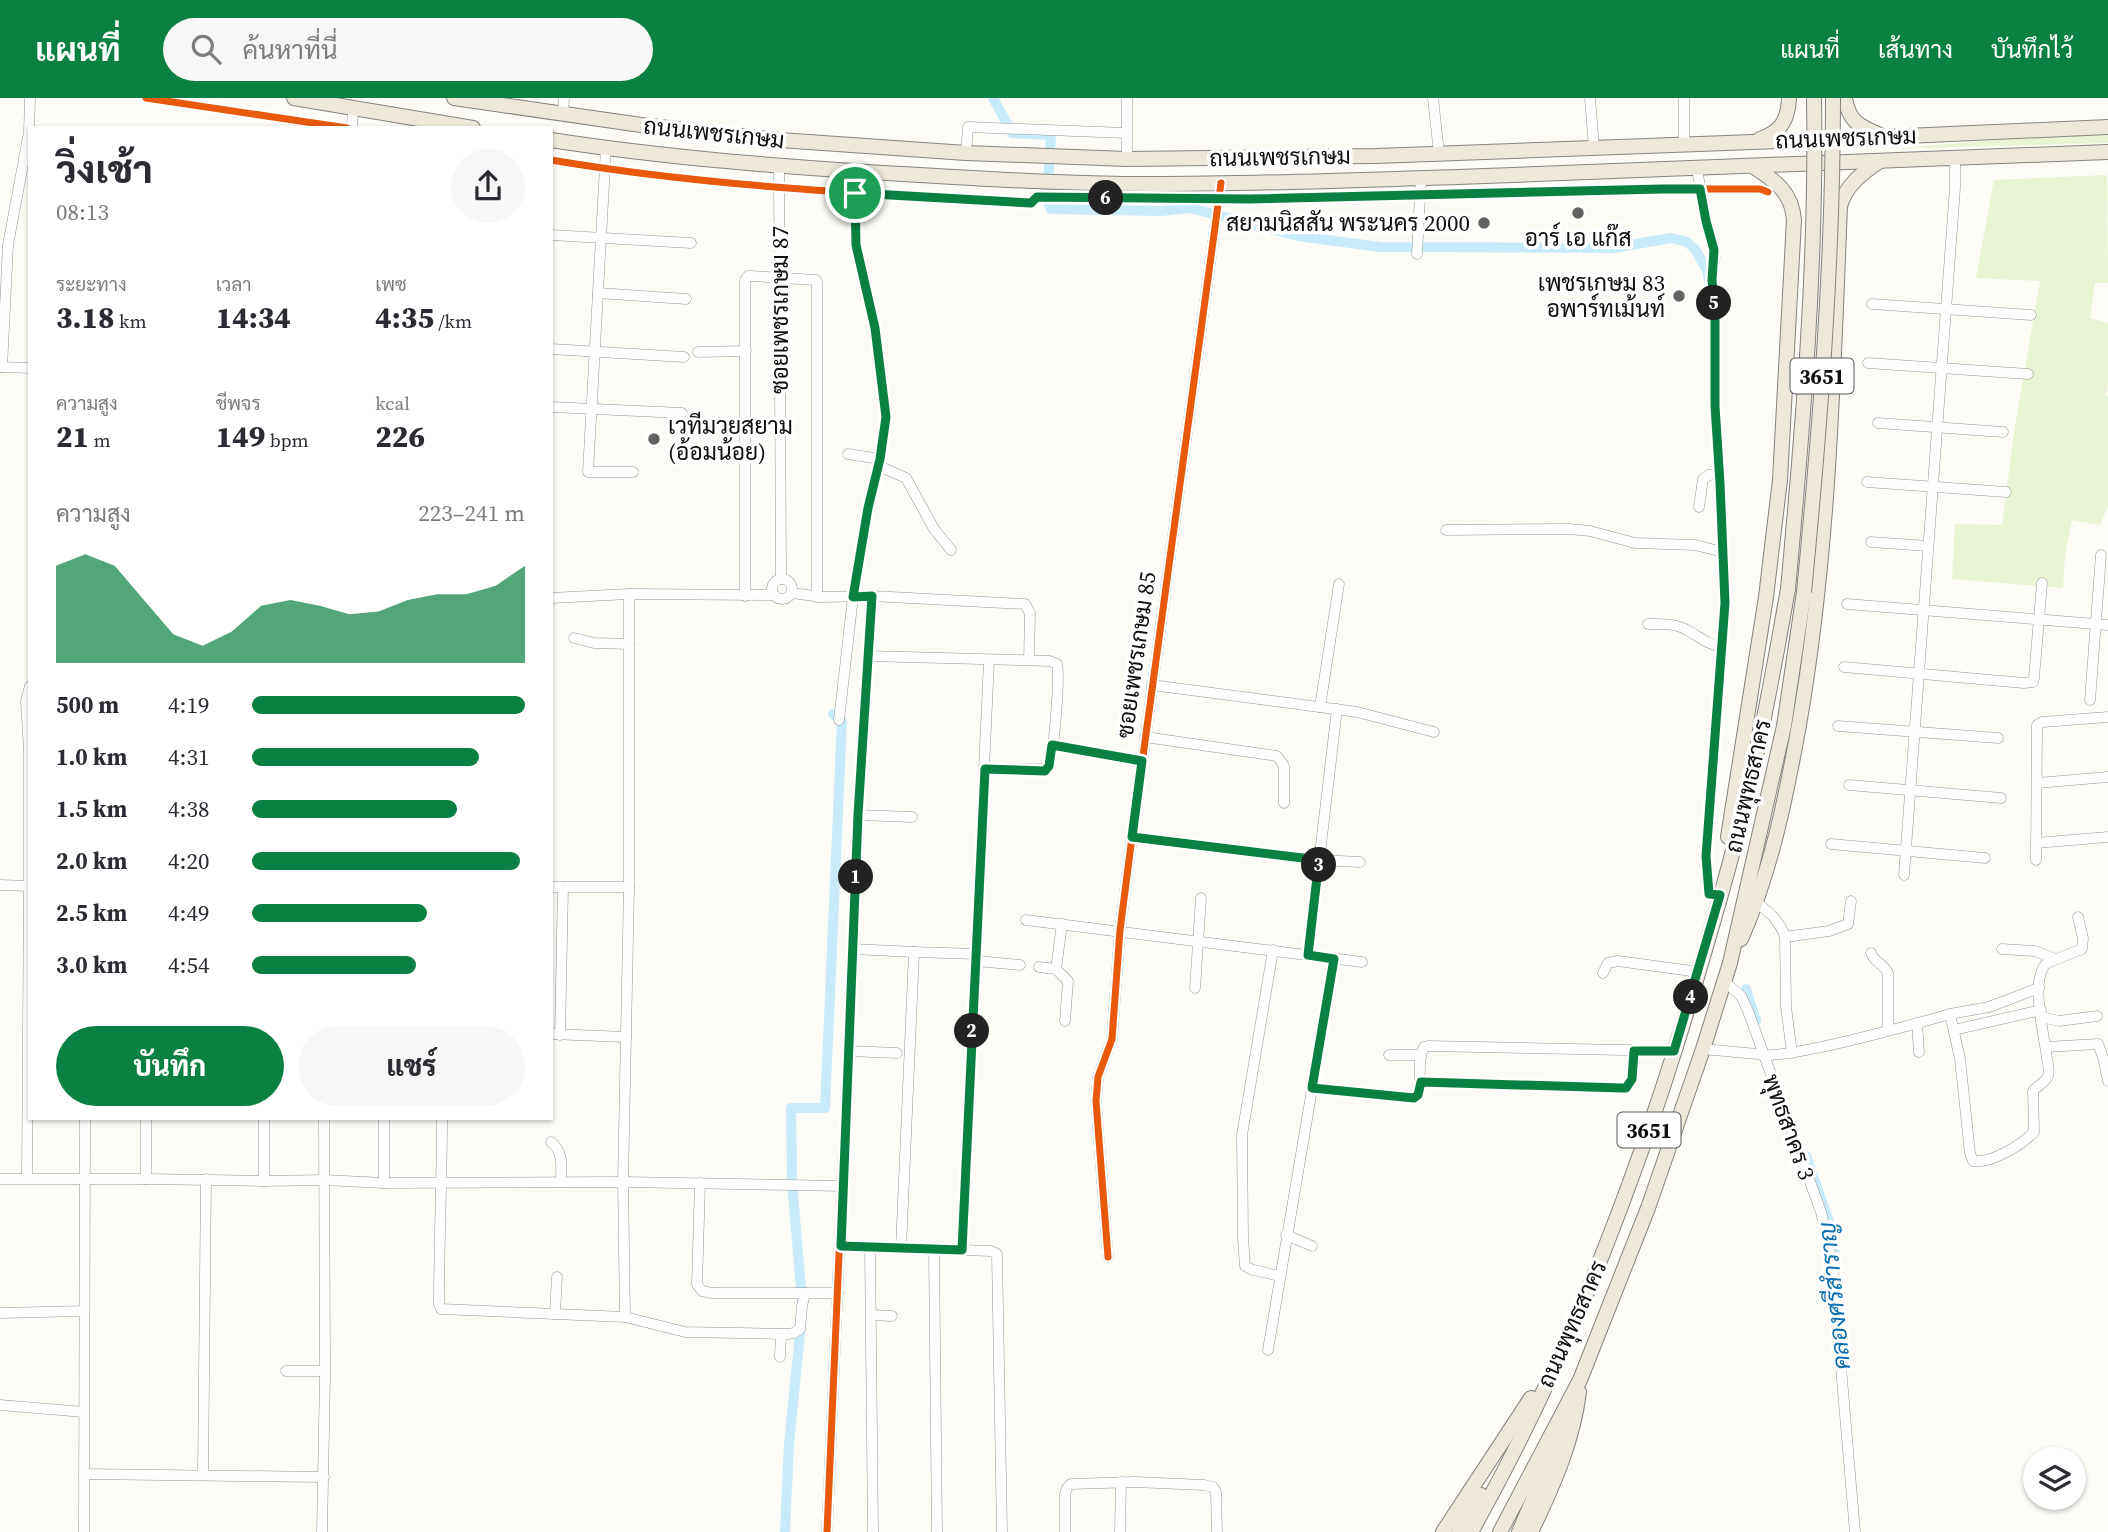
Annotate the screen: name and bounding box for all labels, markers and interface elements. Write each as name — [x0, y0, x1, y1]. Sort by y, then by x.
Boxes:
search box — [163, 18, 653, 81]
text: แผนที่ — [35, 27, 121, 72]
icon: search — [187, 30, 225, 68]
text: ค้นหาที่นี่ — [243, 32, 338, 68]
text: แผนที่ — [1780, 33, 1840, 66]
text: เส้นทาง — [1878, 33, 1953, 66]
text: บันทึกไว้ — [1991, 33, 2073, 66]
street label: ถนนเพชรเกษม — [642, 110, 786, 156]
street label: ถนนเพชรเกษม — [1775, 120, 1917, 156]
street label: ถนนเพชรเกษม — [1209, 140, 1351, 174]
text: วิ่งเช้า — [56, 144, 153, 196]
button: share — [451, 149, 525, 223]
pin — [825, 163, 885, 223]
icon: arrive — [836, 174, 874, 212]
pin: 6 — [1088, 180, 1124, 216]
text: 6 — [1100, 184, 1111, 210]
text: 08:13 — [56, 196, 109, 228]
marker: อาร์ เอ แก๊ส — [1570, 205, 1586, 221]
place label: สยามนิสสัน พระนคร 2000 — [1226, 207, 1470, 239]
marker: สยามนิสสัน พระนคร 2000 — [1476, 215, 1492, 231]
place label: อาร์ เอ แก๊ส — [1524, 222, 1632, 254]
street label: ซอยเพชรเกษม 87 — [764, 226, 796, 394]
place label: เพชรเกษม 83 อพาร์ทเม้นท์ — [1538, 267, 1665, 325]
text: ระยะทาง — [56, 271, 127, 297]
text: เวลา — [216, 271, 252, 297]
text: เพซ — [375, 271, 407, 297]
pin: 5 — [1696, 286, 1732, 320]
marker: เพชรเกษม 83 อพาร์ทเม้นท์ — [1671, 288, 1687, 304]
text: 5 — [1708, 289, 1719, 315]
text: 3.18 — [56, 297, 115, 338]
text: 14:34 — [216, 297, 291, 338]
text: 4:35 — [375, 297, 434, 338]
text: km — [115, 308, 147, 334]
text: /km — [434, 308, 472, 334]
road number: 3651 — [1790, 358, 1854, 394]
text: ความสูง — [56, 390, 118, 416]
text: ชีพจร — [216, 390, 261, 416]
text: kcal — [375, 390, 410, 416]
place label: เวทีมวยสยาม (อ้อมน้อย) — [668, 410, 793, 468]
text: 21 — [56, 416, 89, 457]
text: 149 — [216, 416, 265, 457]
text: 226 — [375, 416, 425, 457]
text: m — [89, 427, 111, 453]
text: bpm — [265, 427, 309, 453]
marker: เวทีมวยสยาม (อ้อมน้อย) — [646, 431, 662, 447]
text: 223–241 m — [418, 497, 525, 529]
text: ความสูง — [56, 498, 131, 530]
street label: ซอยเพชรเกษม 85 — [1108, 570, 1164, 740]
text: 500 m — [56, 689, 119, 721]
text: 4:19 — [168, 689, 209, 721]
street label: ถนนพุทธสาคร — [1717, 716, 1779, 856]
text: 1.0 km — [56, 741, 127, 773]
text: 4:31 — [168, 741, 209, 773]
text: 1.5 km — [56, 793, 127, 825]
text: 4:38 — [168, 793, 209, 825]
text: 2.0 km — [56, 845, 127, 877]
text: 4:20 — [168, 845, 209, 877]
pin: 3 — [1302, 848, 1336, 882]
text: 3 — [1313, 851, 1324, 877]
pin: 1 — [838, 860, 874, 894]
text: 1 — [850, 863, 861, 889]
text: 2.5 km — [56, 897, 127, 929]
text: 4:49 — [168, 897, 209, 929]
text: 3.0 km — [56, 949, 127, 981]
text: 4:54 — [168, 949, 209, 981]
pin: 4 — [1674, 979, 1708, 1014]
text: 4 — [1685, 983, 1696, 1009]
pin: 2 — [954, 1014, 990, 1048]
text: 2 — [966, 1017, 977, 1043]
button: บันทึก — [56, 1026, 284, 1106]
button: แชร์ — [298, 1026, 525, 1106]
street label: พุทธสาคร 3 — [1755, 1070, 1823, 1184]
road number: 3651 — [1618, 1112, 1680, 1148]
water label: คลองศรีสำราญ — [1810, 1221, 1858, 1371]
street label: ถนนพุทธสาคร — [1530, 1255, 1614, 1393]
map controls — [2023, 1447, 2086, 1510]
button: layers — [2023, 1447, 2086, 1510]

